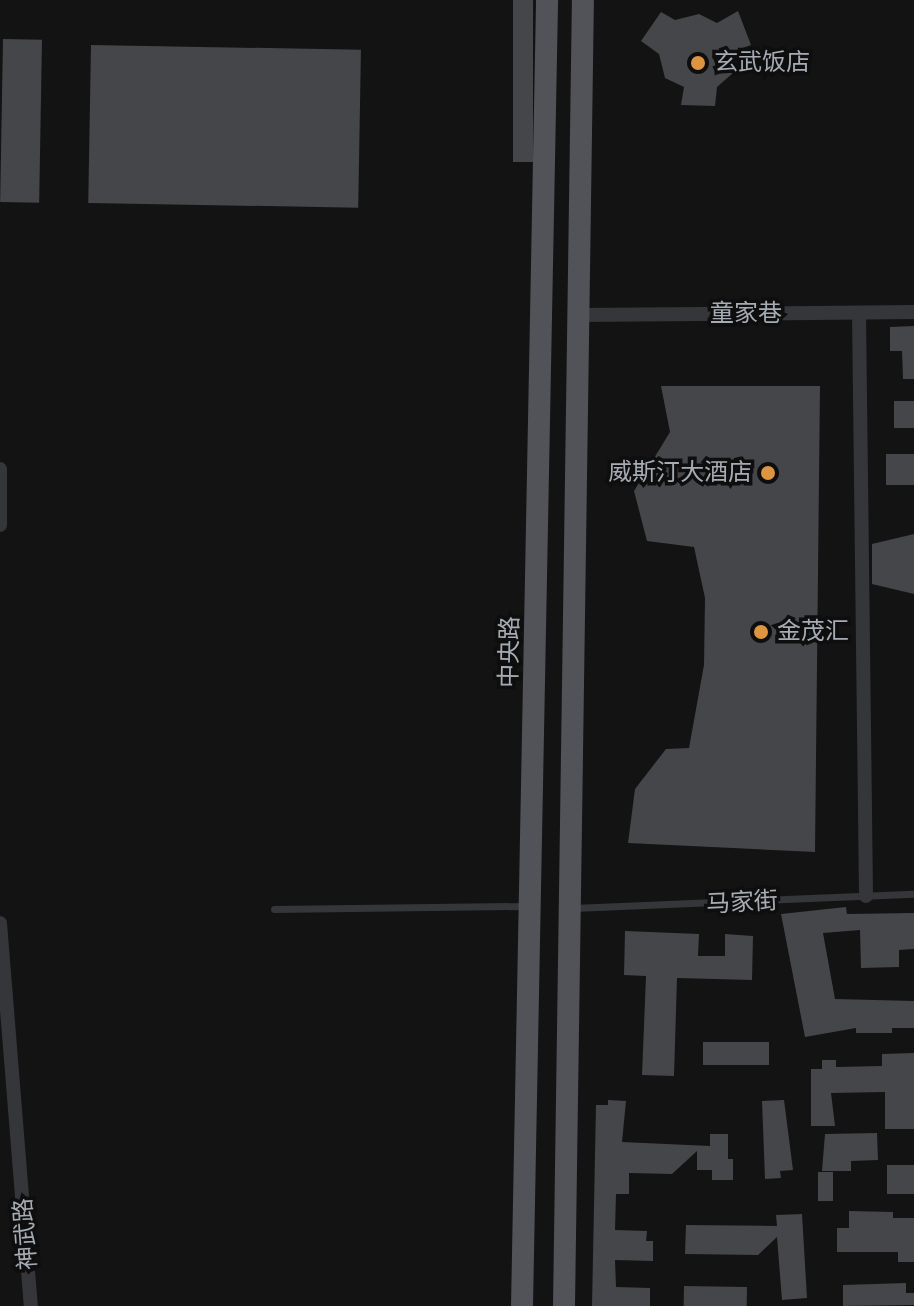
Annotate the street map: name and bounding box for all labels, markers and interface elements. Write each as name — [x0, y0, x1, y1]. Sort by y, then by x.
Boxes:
place label: 玄武饭店 — [714, 49, 810, 77]
marker: 玄武饭店 — [689, 54, 707, 72]
street label: 童家巷 — [710, 300, 782, 328]
place label: 威斯汀大酒店 — [608, 459, 752, 487]
marker: 威斯汀大酒店 — [759, 464, 777, 482]
street label: 中央路 — [495, 616, 525, 688]
place label: 金茂汇 — [777, 618, 849, 646]
marker: 金茂汇 — [752, 623, 770, 641]
street label: 马家街 — [705, 887, 779, 919]
street label: 神武路 — [9, 1197, 43, 1271]

